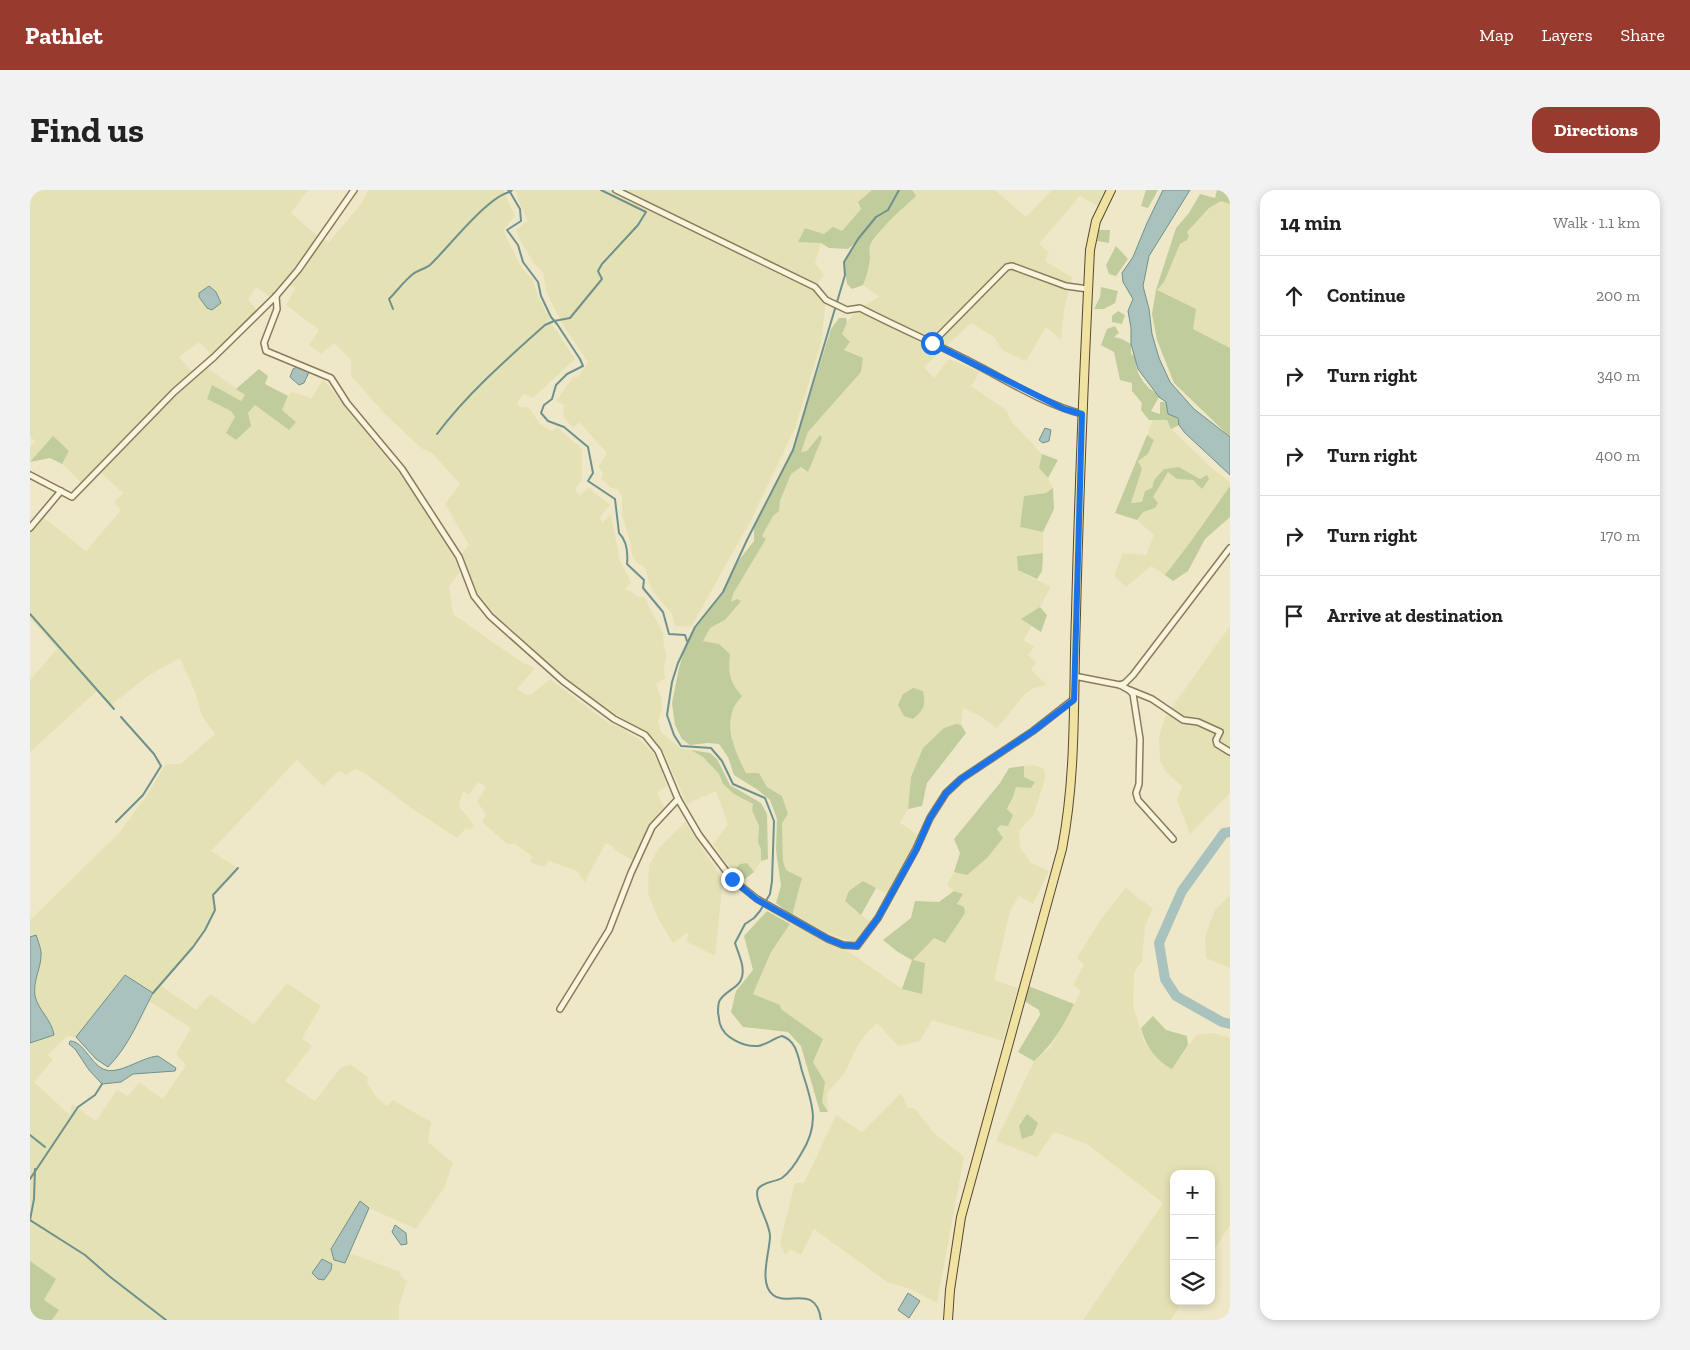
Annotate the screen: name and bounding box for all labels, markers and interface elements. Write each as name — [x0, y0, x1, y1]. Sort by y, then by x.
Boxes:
text: Pathlet — [25, 21, 103, 50]
text: Map — [1479, 24, 1514, 46]
text: Layers — [1542, 24, 1593, 46]
text: Share — [1621, 24, 1665, 46]
button: Directions — [1532, 107, 1660, 153]
text: Find us — [30, 109, 144, 151]
text: 14 min — [1280, 210, 1342, 235]
text: Walk · 1.1 km — [1553, 213, 1640, 232]
icon: ahead — [1280, 282, 1308, 310]
text: Continue — [1327, 284, 1405, 307]
text: 200 m — [1596, 286, 1640, 305]
route start — [921, 332, 944, 355]
icon: right — [1280, 362, 1308, 390]
text: Turn right — [1327, 364, 1417, 387]
text: 340 m — [1597, 366, 1640, 385]
icon: right — [1280, 442, 1308, 470]
text: Turn right — [1327, 444, 1417, 467]
text: 400 m — [1596, 446, 1640, 465]
icon: right — [1280, 522, 1308, 550]
text: Turn right — [1327, 524, 1417, 547]
text: 170 m — [1600, 526, 1640, 545]
icon: arrive — [1280, 602, 1308, 630]
text: Arrive at destination — [1327, 604, 1503, 627]
route end — [721, 868, 744, 891]
map controls — [1170, 1170, 1215, 1305]
button: + — [1170, 1170, 1215, 1215]
button: − — [1170, 1215, 1215, 1260]
button: layers — [1170, 1260, 1215, 1305]

